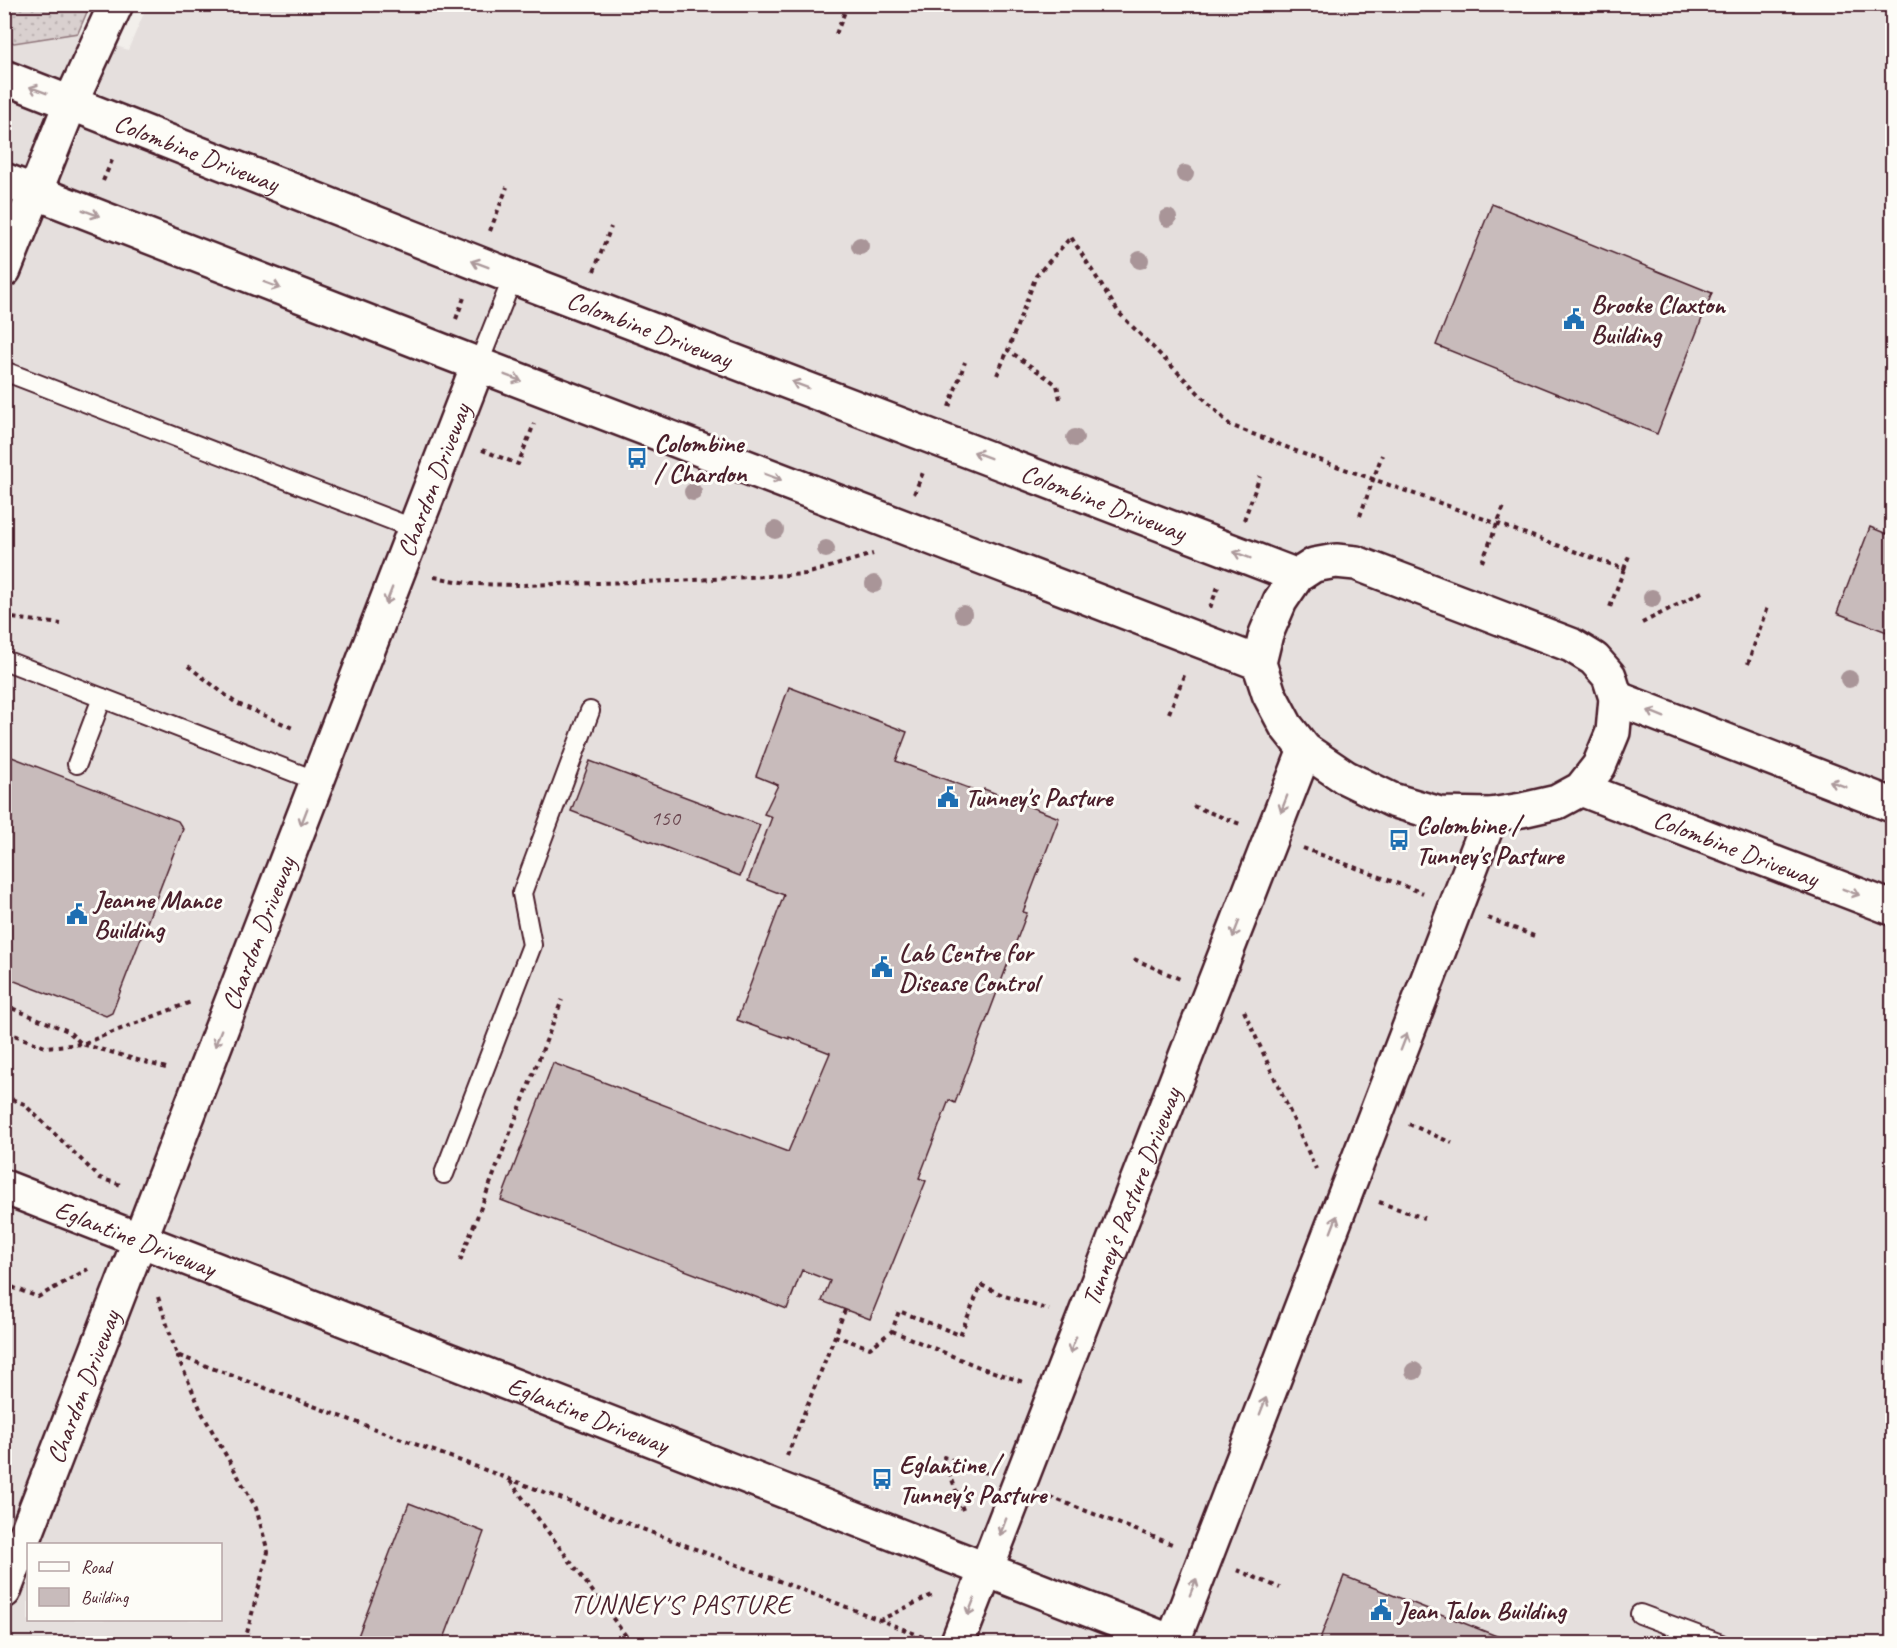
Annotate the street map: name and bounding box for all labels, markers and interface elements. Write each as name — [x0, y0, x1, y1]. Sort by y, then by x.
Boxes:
one-way arrow — [29, 84, 48, 95]
street label: Colombine Driveway — [110, 106, 285, 201]
one-way arrow — [81, 209, 99, 220]
one-way arrow — [471, 258, 490, 269]
one-way arrow — [262, 280, 281, 291]
street label: Colombine Driveway — [563, 283, 739, 376]
place label: Brooke Claxton Building — [1591, 288, 1727, 351]
public building icon: Brooke Claxton Building — [1562, 307, 1586, 331]
one-way arrow — [503, 373, 521, 384]
one-way arrow — [791, 379, 810, 390]
street label: Chardon Driveway — [389, 397, 479, 561]
place label: Colombine / Chardon — [654, 427, 747, 490]
bus stop icon: Colombine / Chardon — [625, 446, 649, 470]
one-way arrow — [973, 448, 992, 459]
street label: Colombine Driveway — [1017, 456, 1193, 549]
one-way arrow — [764, 473, 782, 484]
one-way arrow — [1234, 549, 1252, 560]
one-way arrow — [383, 586, 394, 604]
one-way arrow — [1647, 708, 1665, 719]
one-way arrow — [1829, 778, 1848, 789]
place label: Tunney's Pasture — [965, 781, 1114, 814]
public building icon: Tunney's Pasture — [936, 785, 960, 809]
one-way arrow — [1278, 794, 1289, 813]
street label: Colombine Driveway — [1649, 802, 1825, 896]
house number: 150 — [650, 804, 682, 832]
one-way arrow — [297, 807, 308, 826]
place label: Colombine / Tunney's Pasture — [1416, 809, 1565, 872]
bus stop icon: Colombine / Tunney's Pasture — [1387, 828, 1411, 852]
street label: Chardon Driveway — [214, 850, 304, 1015]
place label: Jeanne Mance Building — [92, 883, 223, 946]
one-way arrow — [1842, 888, 1860, 899]
public building icon: Jeanne Mance Building — [65, 902, 89, 926]
one-way arrow — [1229, 919, 1240, 937]
place label: Lab Centre for Disease Control — [899, 936, 1044, 999]
public building icon: Lab Centre for Disease Control — [870, 955, 894, 979]
one-way arrow — [212, 1028, 223, 1047]
one-way arrow — [1399, 1033, 1410, 1052]
street label: Tunney's Pasture Driveway — [1074, 1081, 1189, 1310]
street label: Eglantine Driveway — [50, 1192, 223, 1285]
one-way arrow — [1329, 1215, 1340, 1234]
street label: Chardon Driveway — [38, 1303, 128, 1468]
one-way arrow — [1067, 1335, 1078, 1354]
street label: Eglantine Driveway — [503, 1368, 675, 1462]
one-way arrow — [1258, 1397, 1269, 1415]
place label: Eglantine / Tunney's Pasture — [899, 1448, 1048, 1511]
bus stop icon: Eglantine / Tunney's Pasture — [870, 1467, 894, 1491]
one-way arrow — [996, 1517, 1007, 1535]
legend — [27, 1543, 222, 1621]
text: Road — [81, 1556, 114, 1578]
one-way arrow — [1188, 1579, 1199, 1597]
text: Building — [81, 1586, 130, 1608]
district label: TUNNEY'S PASTURE — [570, 1587, 794, 1621]
place label: Jean Talon Building — [1396, 1594, 1568, 1627]
one-way arrow — [965, 1597, 976, 1615]
public building icon: Jean Talon Building — [1369, 1598, 1393, 1622]

